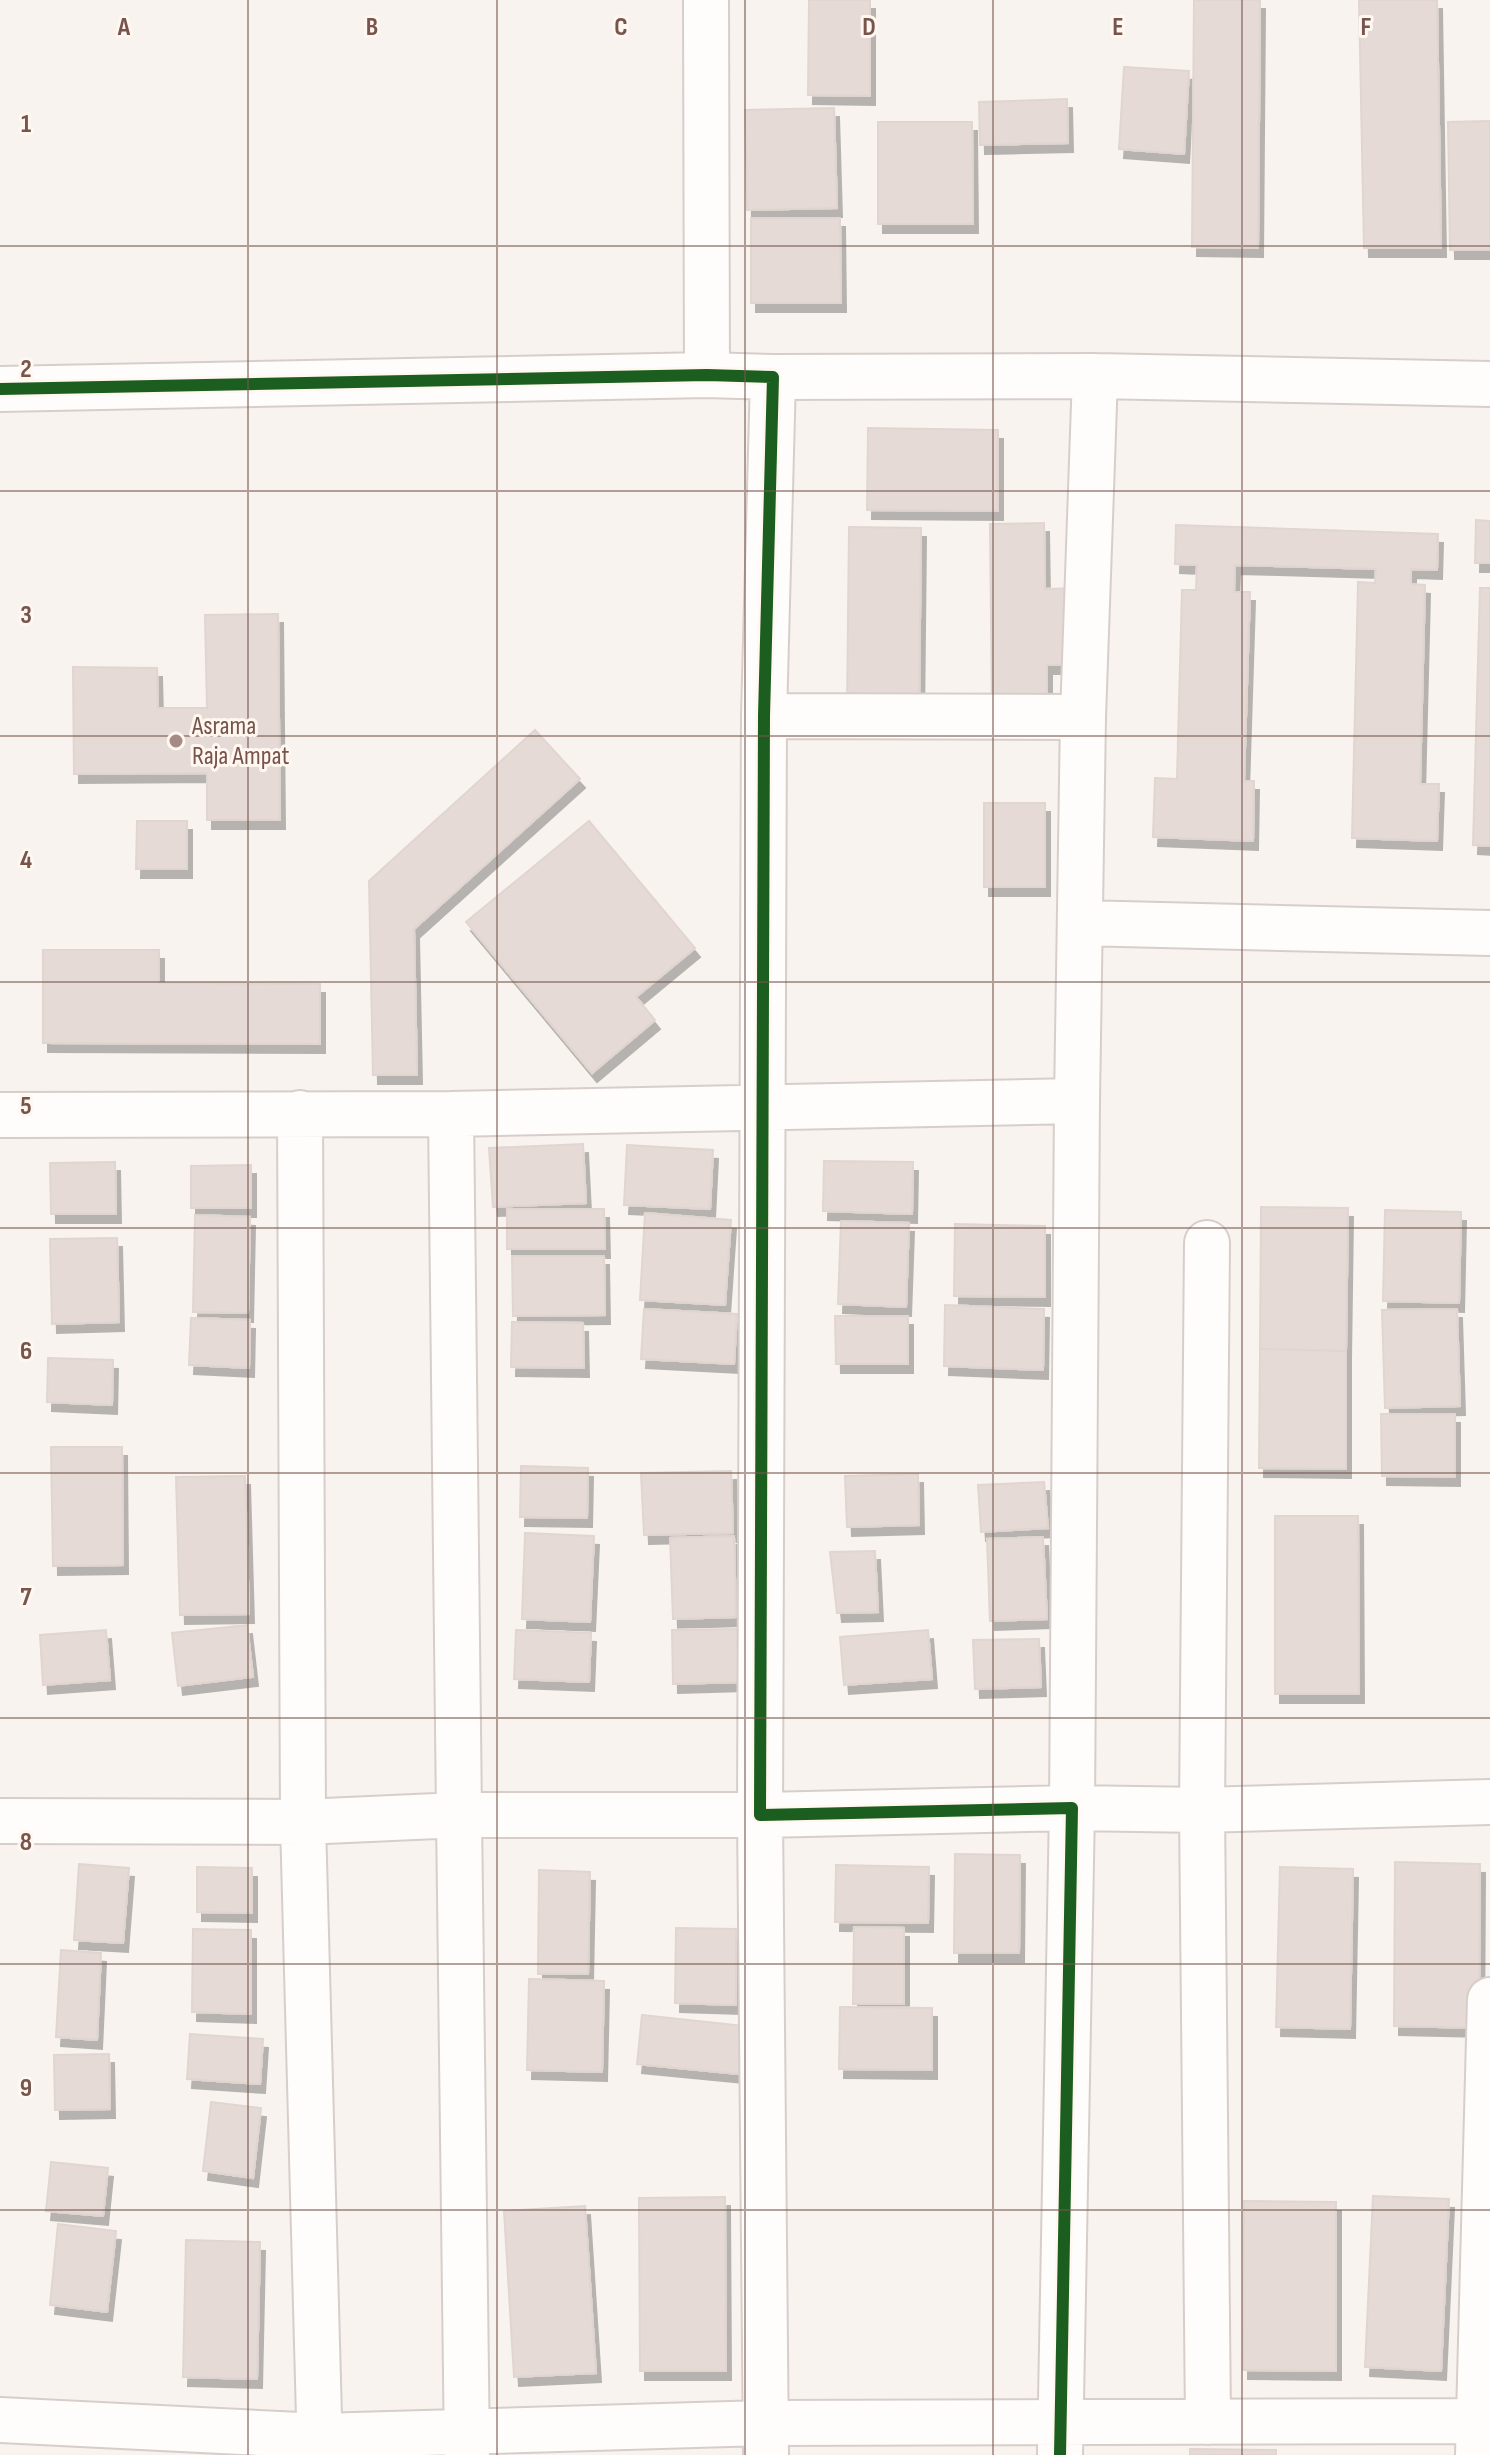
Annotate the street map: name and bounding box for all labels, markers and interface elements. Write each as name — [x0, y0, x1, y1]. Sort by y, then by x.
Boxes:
text: A — [117, 12, 131, 43]
text: B — [366, 12, 378, 43]
text: C — [614, 12, 628, 43]
text: D — [862, 12, 876, 43]
text: E — [1112, 12, 1124, 43]
text: F — [1361, 12, 1372, 43]
text: 1 — [21, 109, 31, 140]
text: 2 — [20, 354, 32, 385]
text: 3 — [20, 600, 32, 631]
place label: Asrama Raja Ampat — [191, 711, 290, 772]
marker: Asrama Raja Ampat — [167, 732, 185, 750]
text: 4 — [20, 845, 32, 876]
text: 5 — [20, 1091, 32, 1122]
text: 6 — [20, 1336, 32, 1367]
text: 7 — [20, 1582, 32, 1613]
text: 8 — [20, 1827, 32, 1858]
text: 9 — [20, 2073, 32, 2104]

